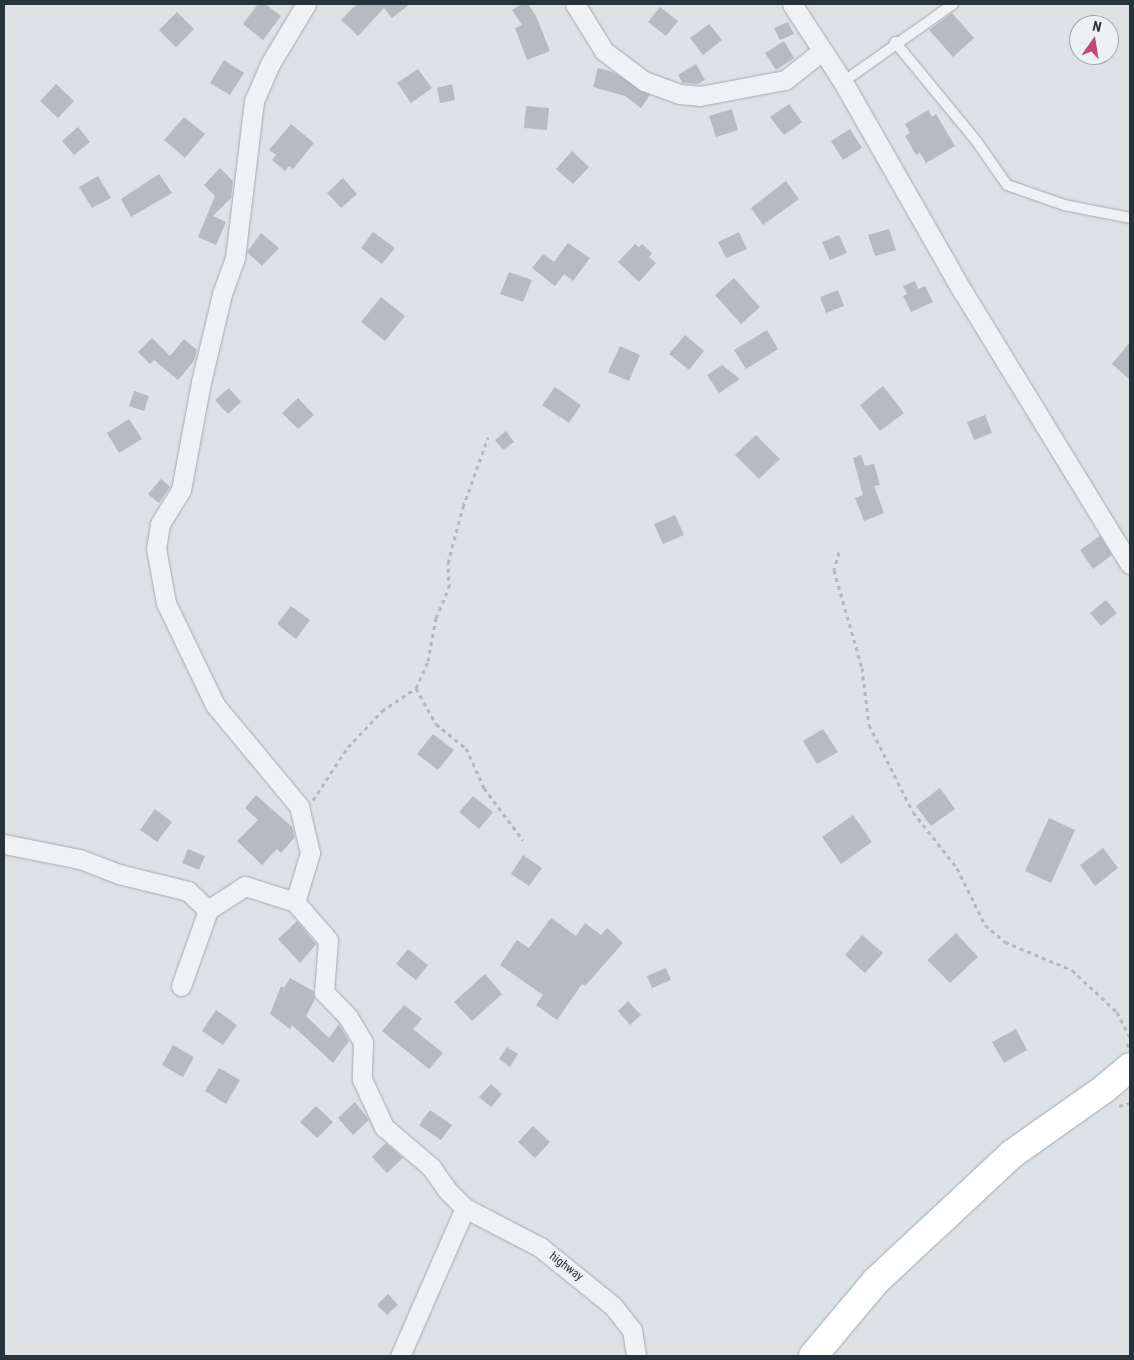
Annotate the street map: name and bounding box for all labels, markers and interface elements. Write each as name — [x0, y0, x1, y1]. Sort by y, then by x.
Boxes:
north arrow — [1069, 15, 1119, 65]
text: N — [1091, 18, 1103, 35]
street label: highway — [546, 1250, 586, 1284]

